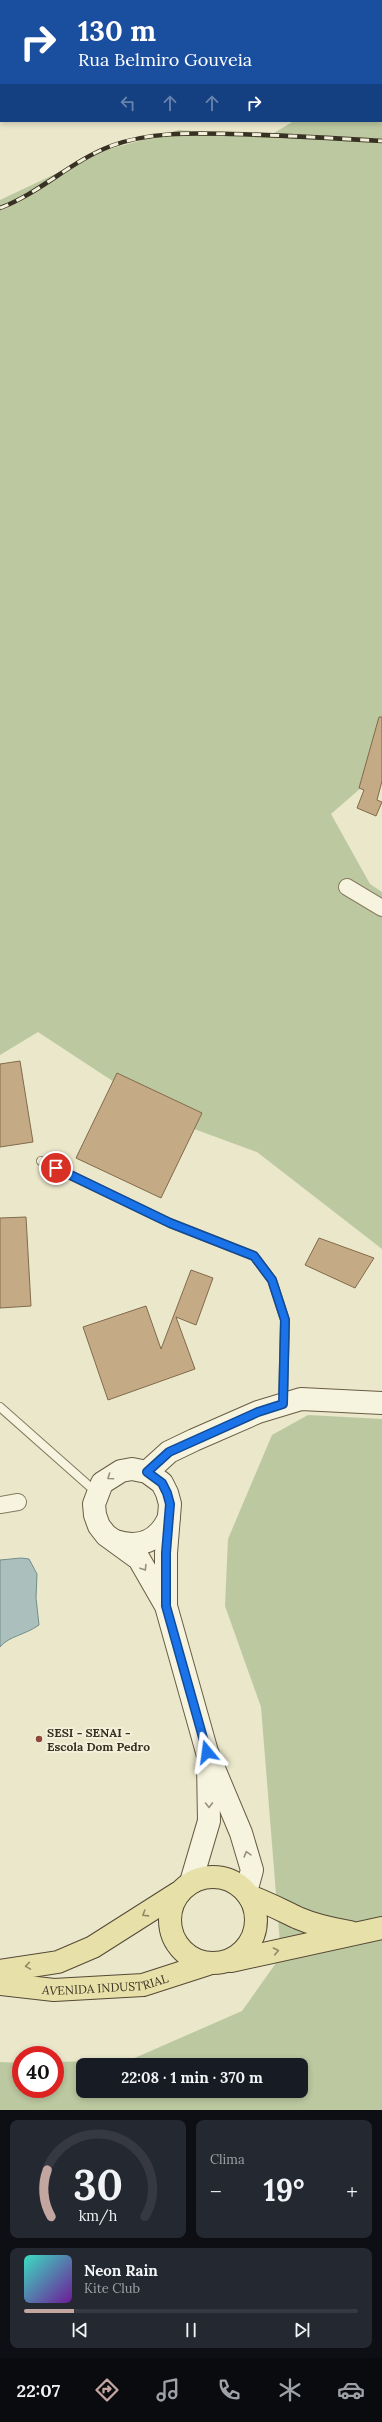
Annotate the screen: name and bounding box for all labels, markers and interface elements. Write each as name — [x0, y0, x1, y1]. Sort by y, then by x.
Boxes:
text: 130 m — [78, 13, 156, 49]
icon: right — [12, 16, 64, 68]
text: Rua Belmiro Gouveia — [78, 48, 252, 71]
icon: left — [117, 92, 139, 114]
icon: ahead — [159, 92, 181, 114]
icon: ahead — [201, 92, 223, 114]
icon: right — [243, 92, 265, 114]
pin — [39, 1151, 73, 1185]
icon: arrive — [45, 1157, 67, 1179]
one-way arrow — [108, 1472, 115, 1479]
one-way arrow — [139, 1563, 146, 1570]
place label: SESI - SENAI - Escola Dom Pedro — [47, 1725, 150, 1754]
position arrow — [186, 1731, 228, 1773]
marker: SESI - SENAI - Escola Dom Pedro — [34, 1734, 44, 1744]
one-way arrow — [205, 1802, 213, 1808]
one-way arrow — [243, 1851, 252, 1858]
one-way arrow — [142, 1909, 149, 1916]
one-way arrow — [273, 1948, 279, 1956]
one-way arrow — [25, 1961, 31, 1970]
street label: AVENIDA INDUSTRIAL — [41, 1970, 170, 1998]
speed limit sign: 40 — [12, 2046, 64, 2098]
text: 22:08 · 1 min · 370 m — [121, 2068, 263, 2087]
text: Clima — [210, 2151, 245, 2168]
text: 30 — [73, 2158, 123, 2211]
text: 19° — [264, 2171, 304, 2209]
text: − — [210, 2177, 222, 2205]
text: + — [346, 2177, 358, 2205]
text: km/h — [79, 2207, 118, 2226]
text: Neon Rain — [84, 2261, 158, 2280]
text: Kite Club — [84, 2280, 140, 2297]
icon: previous — [69, 2319, 91, 2341]
icon: pause — [180, 2319, 202, 2341]
icon: next — [291, 2319, 313, 2341]
icon: directions — [93, 2376, 121, 2404]
icon: music — [154, 2376, 182, 2404]
icon: phone — [215, 2376, 243, 2404]
icon: climate — [276, 2376, 304, 2404]
icon: car — [337, 2376, 365, 2404]
text: 22:07 — [17, 2379, 60, 2402]

